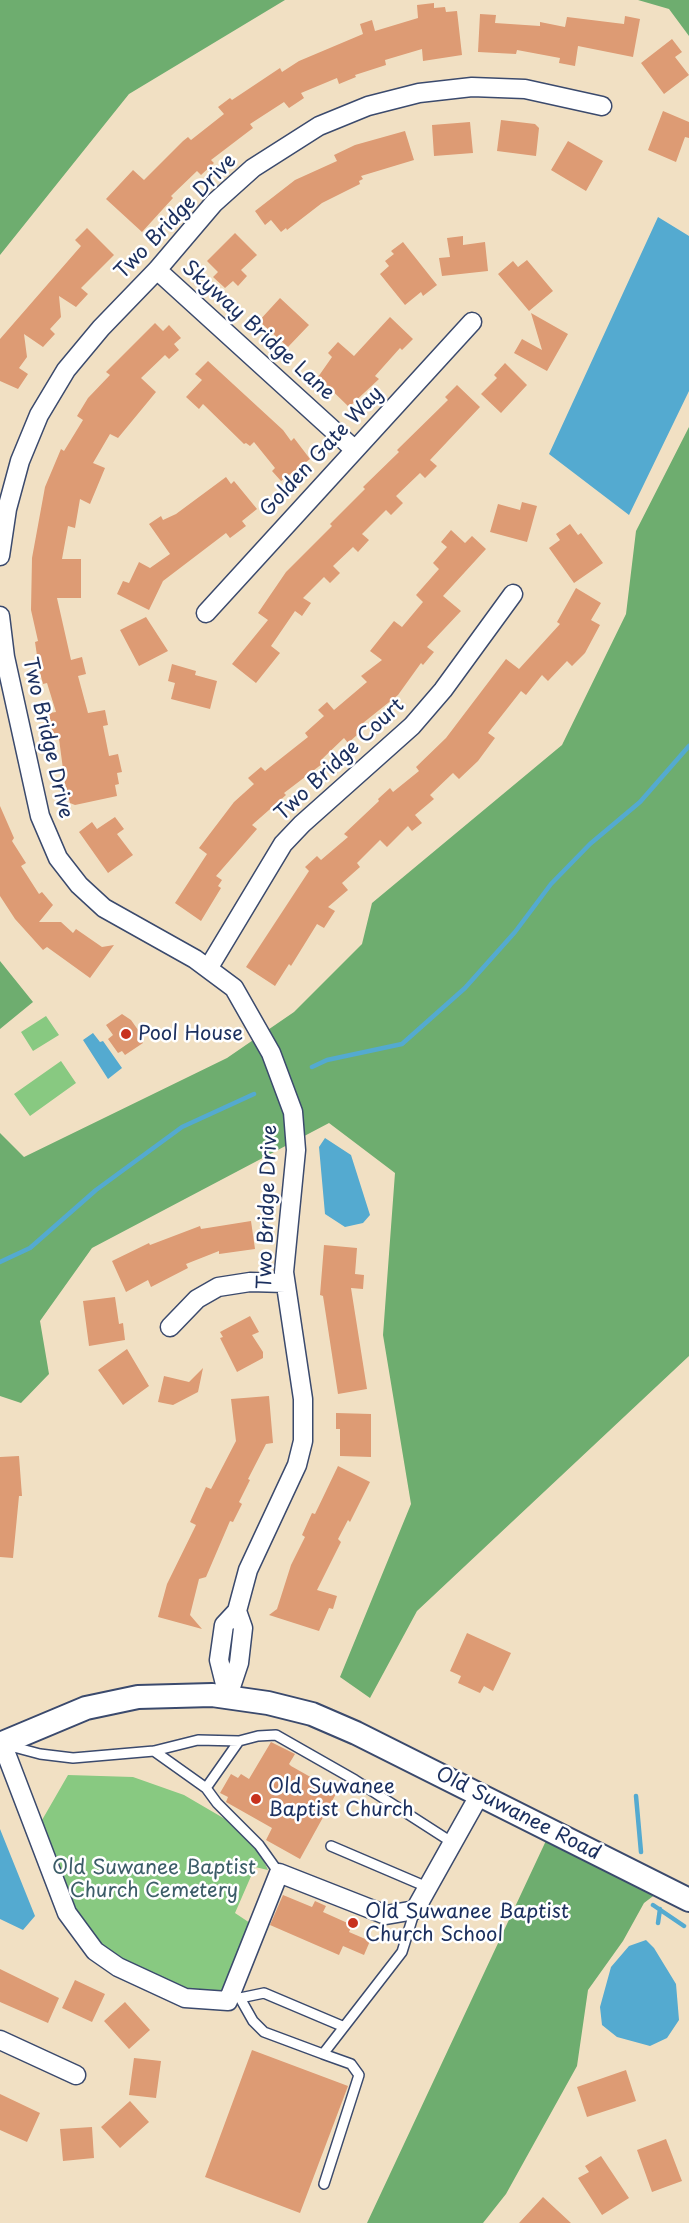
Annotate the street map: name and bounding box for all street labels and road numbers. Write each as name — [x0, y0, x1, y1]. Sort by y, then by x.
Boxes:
street label: Two Bridge Drive — [110, 149, 242, 285]
street label: Skyway Bridge Lane — [177, 256, 339, 406]
street label: Golden Gate Way — [255, 382, 389, 522]
street label: Two Bridge Drive — [17, 655, 77, 821]
street label: Two Bridge Court — [270, 694, 410, 826]
street label: Two Bridge Drive — [253, 1124, 283, 1290]
street label: Old Suwanee Road — [432, 1762, 604, 1866]

